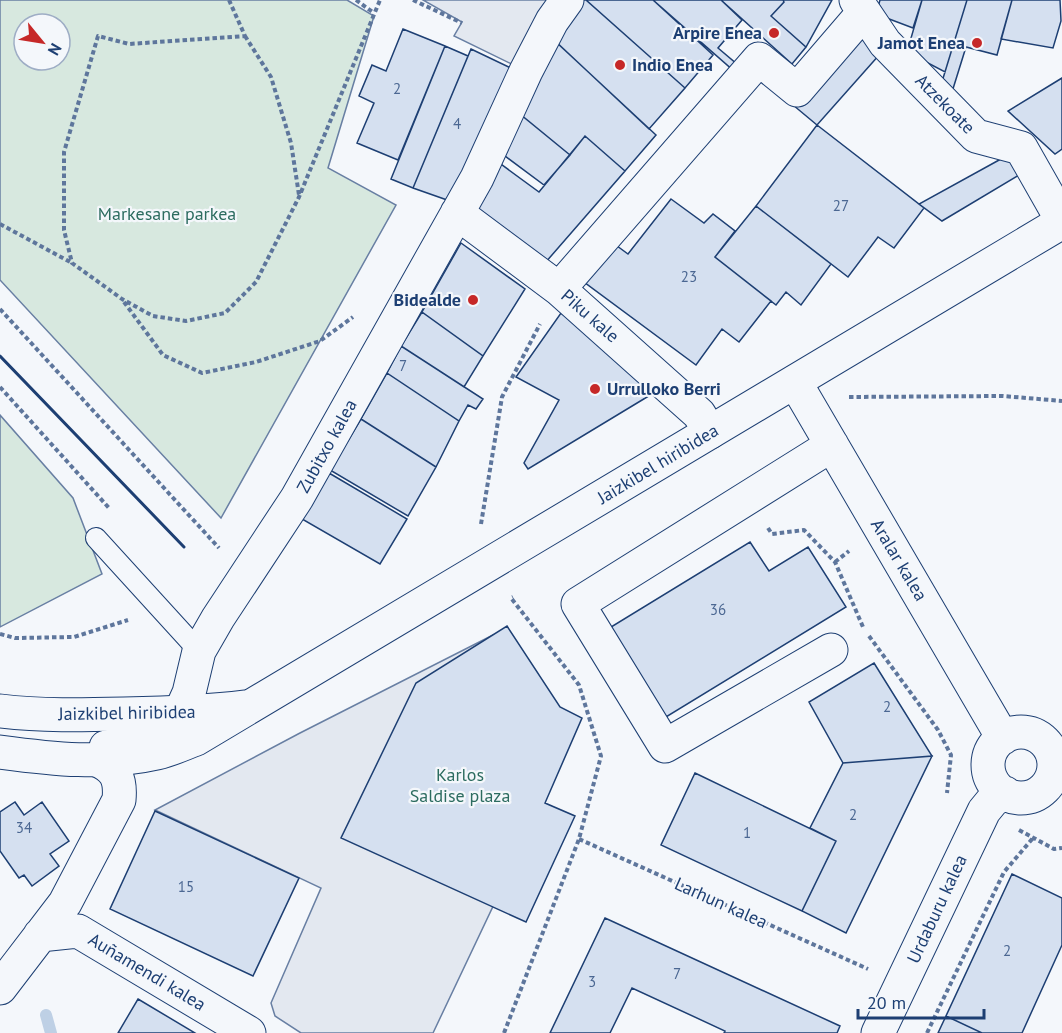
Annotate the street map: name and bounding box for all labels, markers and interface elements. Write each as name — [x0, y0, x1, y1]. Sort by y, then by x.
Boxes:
north arrow — [12, 12, 72, 72]
place label: Arpire Enea — [673, 21, 762, 44]
marker: Arpire Enea — [767, 26, 781, 40]
place label: Jamot Enea — [877, 31, 965, 54]
marker: Jamot Enea — [970, 36, 984, 50]
text: N — [44, 40, 66, 59]
place label: Indio Enea — [632, 53, 713, 76]
marker: Indio Enea — [613, 58, 627, 72]
street label: Atzekoate — [911, 69, 980, 138]
house number: 2 — [393, 79, 401, 98]
house number: 4 — [453, 114, 461, 133]
house number: 27 — [833, 196, 849, 215]
park label: Markesane parkea — [98, 202, 236, 225]
house number: 23 — [681, 267, 697, 286]
street label: Piku kale — [556, 284, 624, 347]
place label: Bidealde — [394, 288, 461, 311]
marker: Bidealde — [466, 293, 480, 307]
house number: 7 — [399, 356, 407, 375]
place label: Urrulloko Berri — [607, 377, 721, 400]
marker: Urrulloko Berri — [588, 382, 602, 396]
street label: Zubitxo kalea — [291, 395, 362, 497]
street label: Jaizkibel hiribidea — [592, 418, 723, 509]
street label: Aralar kalea — [866, 515, 933, 605]
house number: 36 — [710, 600, 726, 619]
house number: 2 — [883, 697, 891, 716]
street label: Jaizkibel hiribidea — [57, 700, 196, 725]
park label: Karlos Saldise plaza — [410, 763, 510, 807]
house number: 2 — [849, 805, 857, 824]
house number: 34 — [16, 818, 32, 837]
house number: 1 — [743, 823, 751, 842]
street label: Urdaburu kalea — [901, 851, 972, 967]
street label: Larhun kalea — [671, 872, 771, 933]
house number: 15 — [178, 877, 194, 896]
street label: Auñamendi kalea — [84, 928, 210, 1016]
house number: 2 — [1003, 941, 1011, 960]
house number: 7 — [673, 964, 681, 983]
house number: 3 — [588, 972, 596, 991]
scale bar — [858, 982, 984, 1020]
text: 20 m — [867, 991, 906, 1014]

